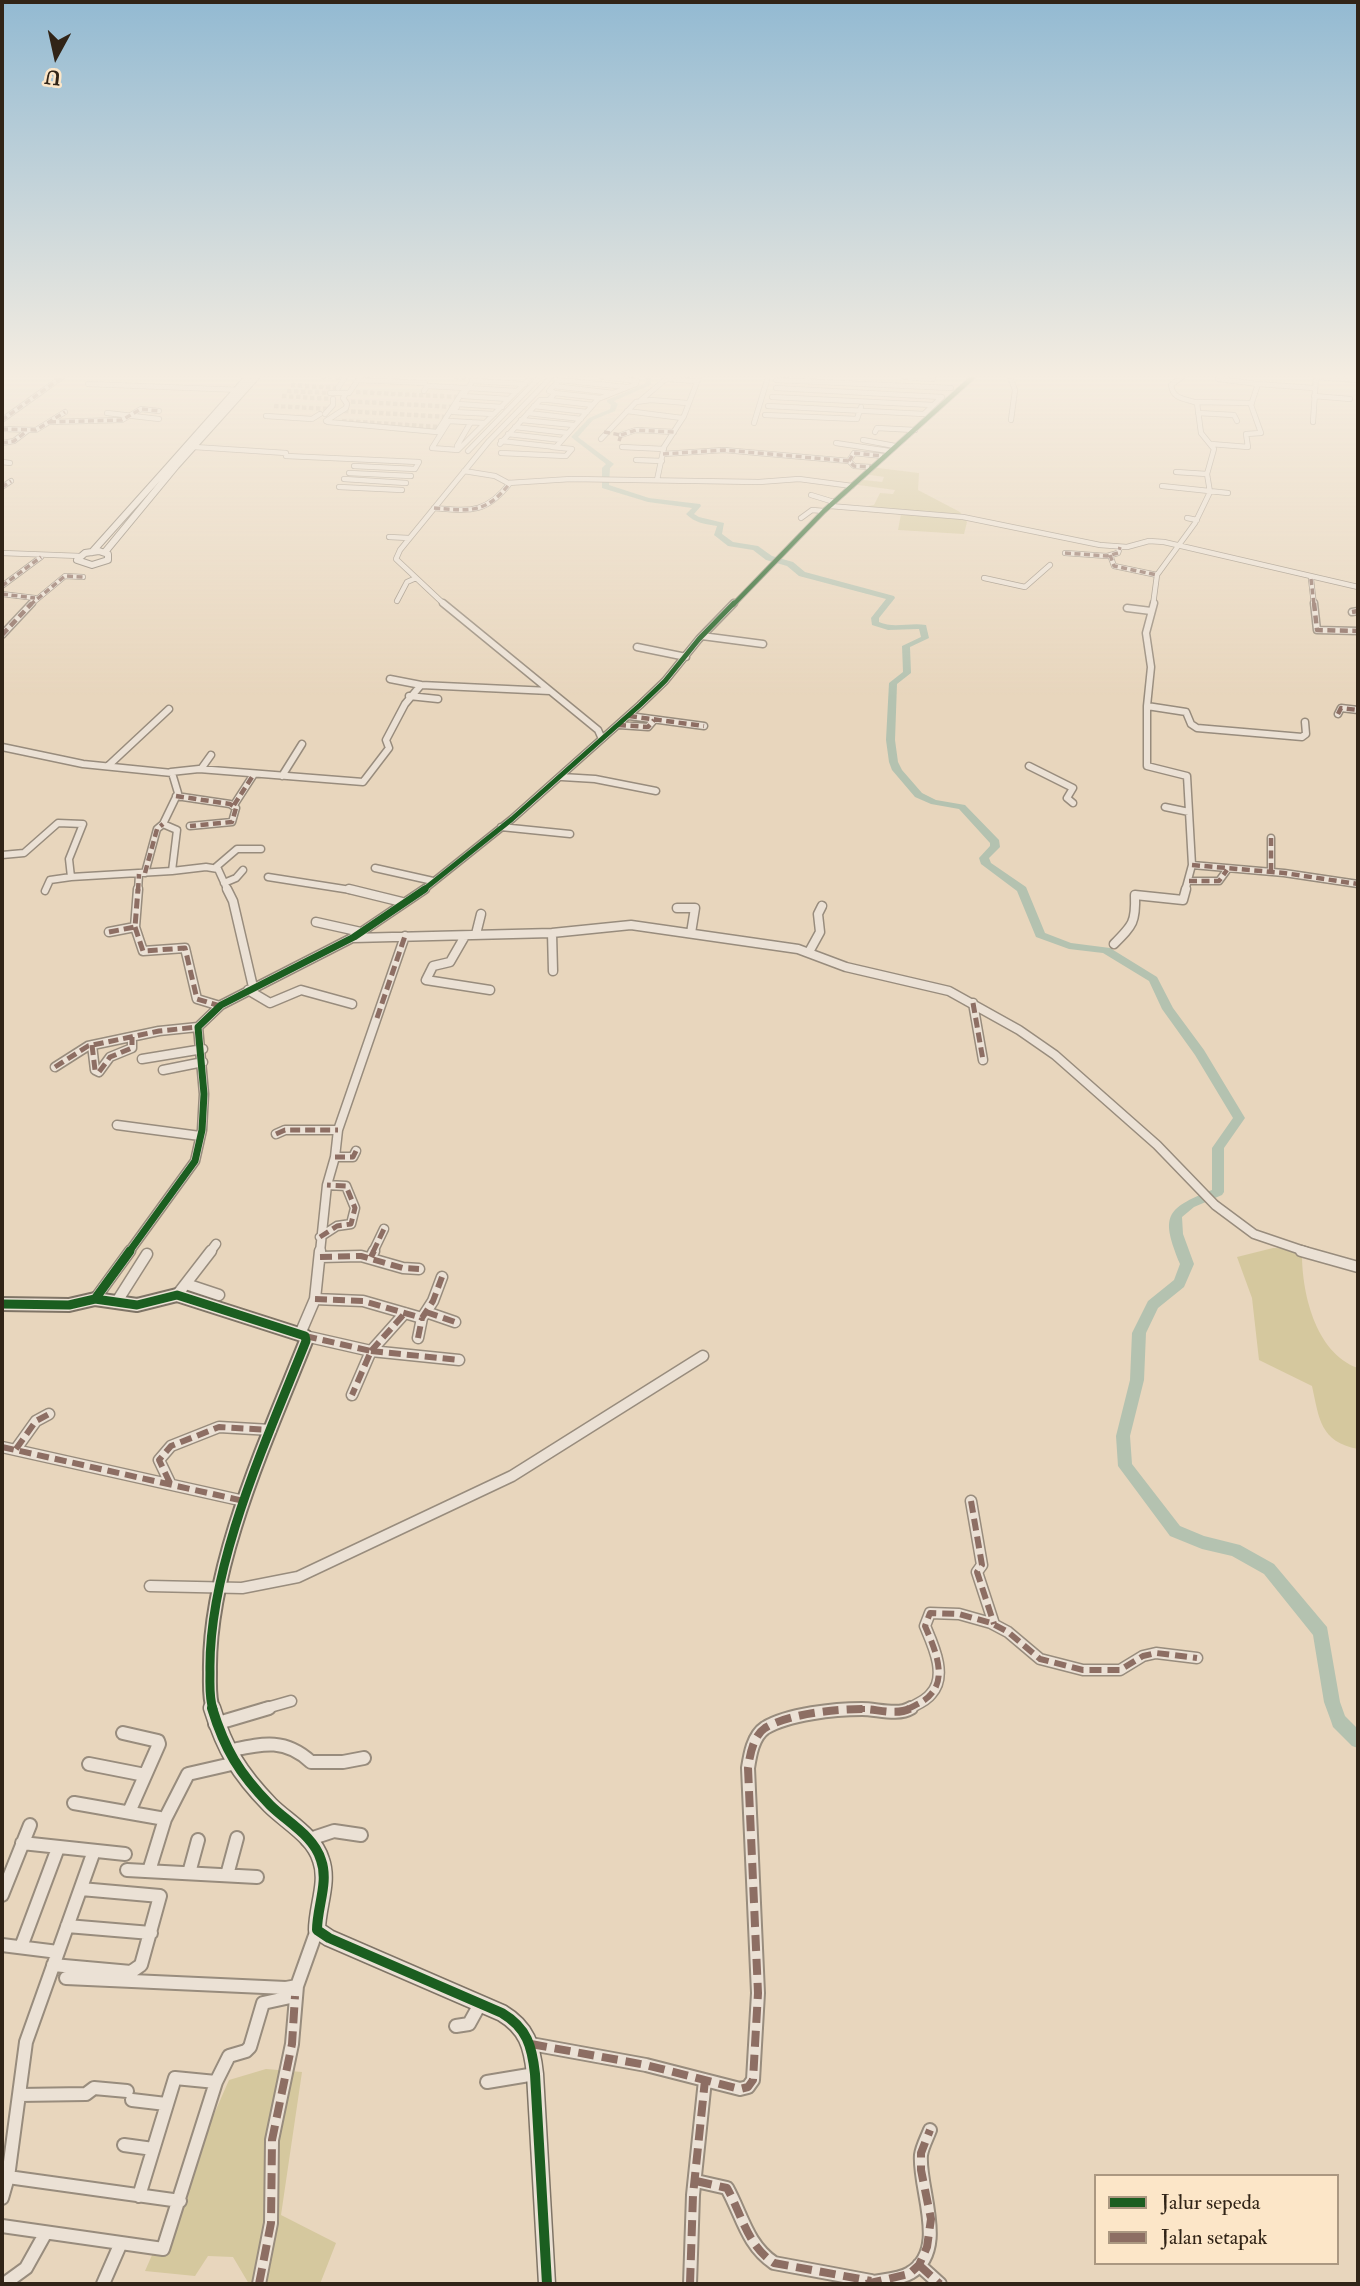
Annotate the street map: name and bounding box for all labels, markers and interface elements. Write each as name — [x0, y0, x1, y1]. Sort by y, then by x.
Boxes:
north arrow — [21, 21, 91, 91]
text: U — [44, 64, 63, 90]
legend — [1094, 2174, 1339, 2265]
text: Jalur sepeda — [1161, 2189, 1260, 2216]
text: Jalan setapak — [1161, 2224, 1268, 2251]

